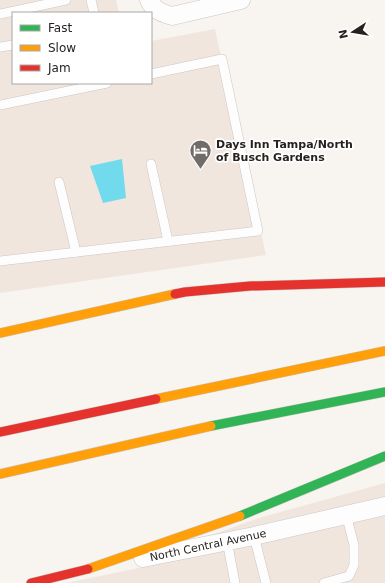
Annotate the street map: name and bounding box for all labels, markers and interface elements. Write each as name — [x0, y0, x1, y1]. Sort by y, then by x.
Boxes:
legend — [12, 12, 152, 84]
north arrow — [333, 12, 373, 52]
text: Fast — [48, 21, 72, 35]
text: N — [336, 28, 351, 40]
text: Slow — [48, 41, 76, 55]
text: Jam — [47, 61, 71, 75]
hotel icon: Days Inn Tampa/North of Busch Gardens — [188, 137, 214, 170]
place label: Days Inn Tampa/North of Busch Gardens — [216, 138, 353, 164]
street label: North Central Avenue — [149, 527, 268, 564]

